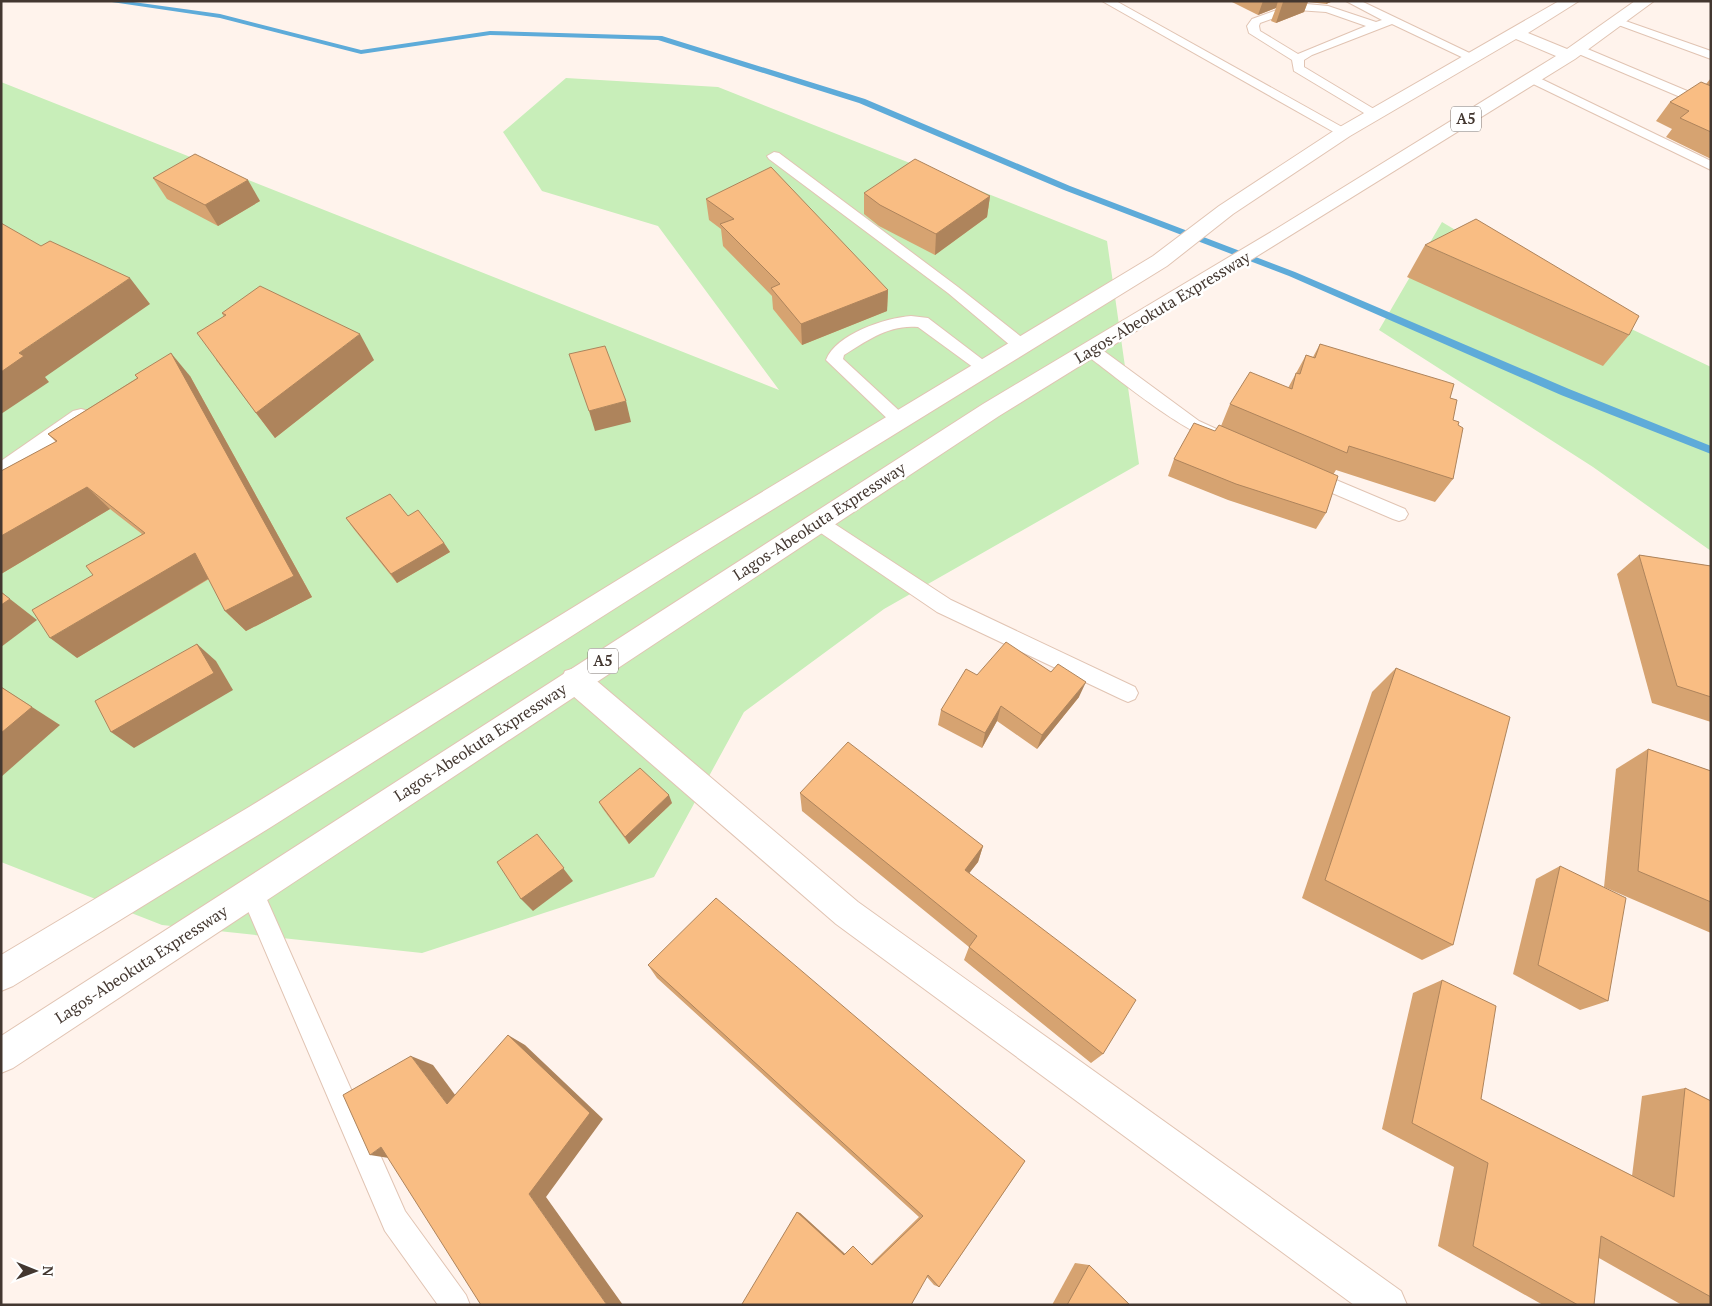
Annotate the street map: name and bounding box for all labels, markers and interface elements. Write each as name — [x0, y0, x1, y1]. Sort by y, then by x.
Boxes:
road number: A5 — [1451, 106, 1481, 132]
street label: Lagos-Abeokuta Expressway — [1070, 245, 1255, 368]
street label: Lagos-Abeokuta Expressway — [728, 456, 910, 585]
road number: A5 — [588, 648, 618, 674]
street label: Lagos-Abeokuta Expressway — [389, 677, 571, 806]
street label: Lagos-Abeokuta Expressway — [50, 899, 232, 1028]
north arrow — [10, 1246, 60, 1296]
text: N — [39, 1266, 58, 1277]

